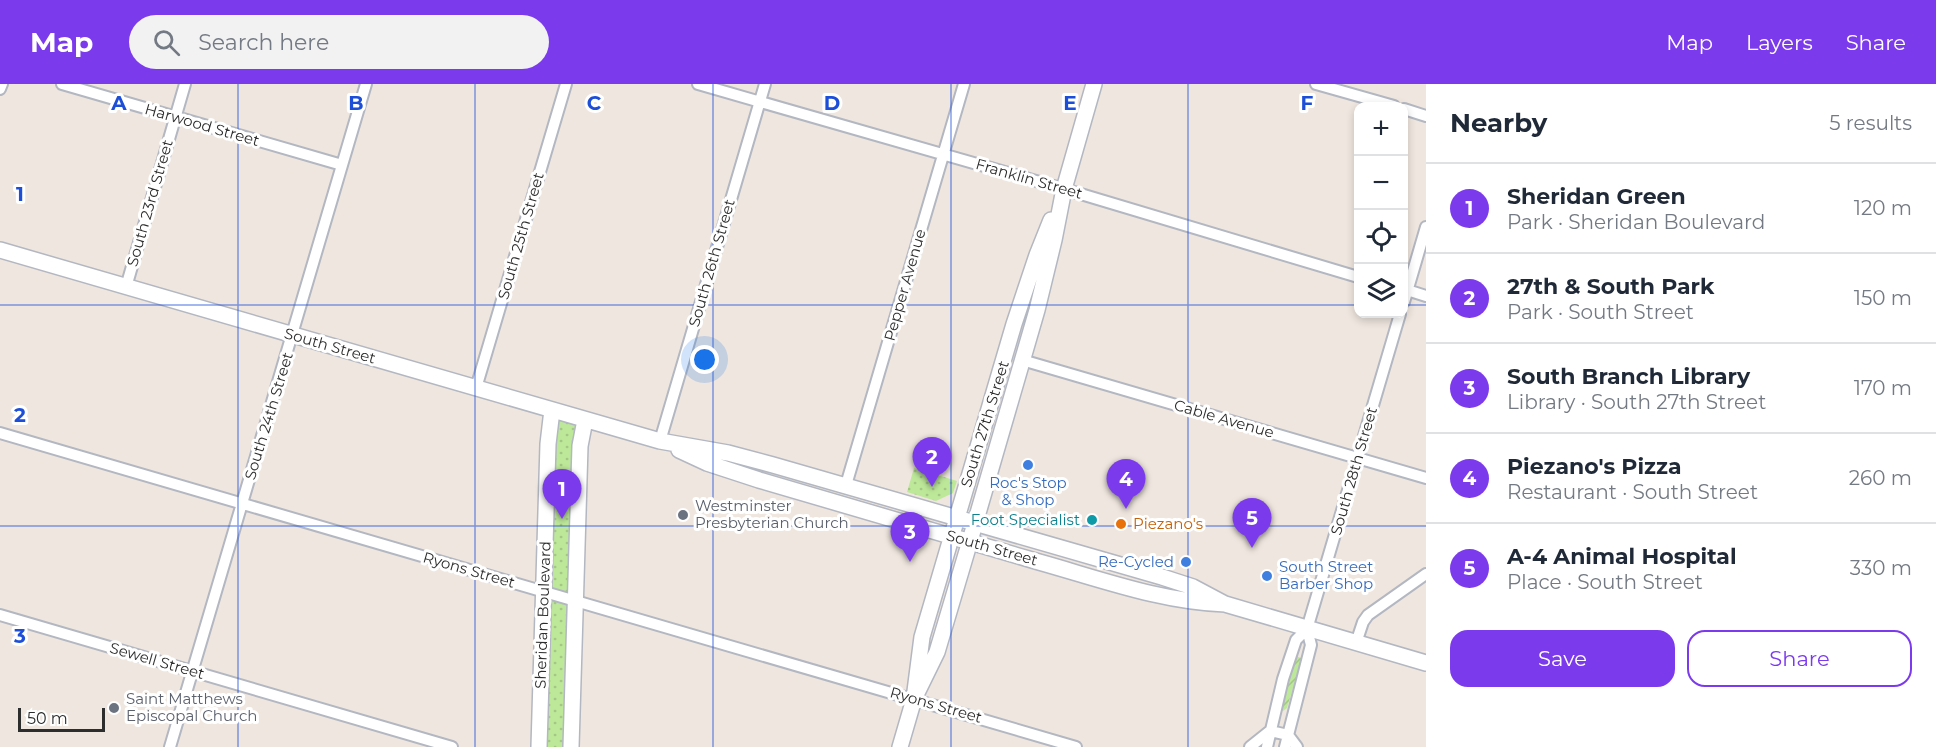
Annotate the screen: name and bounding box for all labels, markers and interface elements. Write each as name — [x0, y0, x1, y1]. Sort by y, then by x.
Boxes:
search box — [129, 15, 549, 69]
text: Map — [30, 25, 93, 59]
icon: search — [150, 26, 183, 59]
text: Search here — [198, 29, 329, 56]
text: Map — [1666, 30, 1713, 55]
text: Layers — [1746, 30, 1813, 55]
text: Share — [1846, 30, 1906, 55]
text: A — [110, 91, 127, 115]
text: B — [348, 91, 364, 115]
text: C — [587, 91, 602, 115]
text: D — [824, 91, 840, 115]
text: E — [1063, 91, 1077, 115]
text: F — [1301, 91, 1314, 115]
street label: Harwood Street — [143, 99, 262, 150]
map controls — [1354, 102, 1408, 318]
button: + — [1354, 102, 1408, 156]
text: Nearby — [1450, 107, 1547, 139]
text: 5 results — [1829, 111, 1912, 135]
street label: South 23rd Street — [122, 137, 177, 269]
street label: Franklin Street — [974, 154, 1085, 203]
button: − — [1354, 156, 1408, 210]
street label: South 25th Street — [493, 170, 548, 302]
text: 1 — [16, 182, 24, 206]
text: Sheridan Green — [1507, 183, 1686, 210]
text: 1 — [1466, 196, 1473, 220]
text: 120 m — [1854, 196, 1912, 220]
street label: South 26th Street — [684, 197, 739, 329]
button: locate — [1354, 210, 1408, 264]
text: Park · Sheridan Boulevard — [1507, 210, 1765, 234]
street label: Pepper Avenue — [879, 227, 930, 343]
button: layers — [1354, 264, 1408, 318]
text: 27th & South Park — [1507, 273, 1714, 300]
text: 2 — [1464, 286, 1475, 310]
text: 150 m — [1854, 286, 1912, 310]
text: Park · South Street — [1507, 300, 1694, 324]
street label: South Street — [282, 323, 378, 368]
your location — [690, 345, 719, 374]
street label: South 24th Street — [240, 350, 297, 482]
street label: South 27th Street — [956, 358, 1013, 490]
text: South Branch Library — [1507, 363, 1750, 390]
text: 3 — [1464, 376, 1475, 400]
text: 170 m — [1854, 376, 1912, 400]
text: Library · South 27th Street — [1507, 390, 1766, 414]
street label: Cable Avenue — [1172, 395, 1276, 442]
text: 2 — [14, 403, 26, 427]
street label: South 28th Street — [1326, 405, 1381, 537]
pin: 2 — [912, 438, 952, 487]
text: Piezano's Pizza — [1507, 453, 1682, 480]
marker: Roc's Stop & Shop — [1021, 458, 1035, 472]
pin: 4 — [1106, 460, 1146, 509]
text: 4 — [1463, 466, 1476, 490]
text: 260 m — [1849, 466, 1912, 490]
pin: 1 — [542, 470, 582, 519]
place label: Roc's Stop & Shop — [989, 473, 1067, 509]
text: Restaurant · South Street — [1507, 480, 1758, 504]
place label: Westminster Presbyterian Church — [695, 496, 849, 532]
pin: 5 — [1232, 498, 1272, 548]
marker: Westminster Presbyterian Church — [676, 508, 690, 522]
place label: Foot Specialist — [971, 510, 1080, 529]
pin: 3 — [890, 512, 930, 562]
marker: Foot Specialist — [1085, 513, 1099, 527]
place label: Piezano's — [1133, 514, 1203, 533]
marker: Piezano's — [1114, 517, 1128, 531]
street label: South Street — [944, 525, 1040, 570]
street label: Sheridan Boulevard — [530, 541, 555, 689]
text: A-4 Animal Hospital — [1507, 543, 1737, 570]
street label: Ryons Street — [421, 547, 517, 592]
place label: Re-Cycled — [1098, 552, 1174, 571]
marker: Re-Cycled — [1179, 555, 1193, 569]
text: 5 — [1464, 556, 1475, 580]
text: 330 m — [1850, 556, 1912, 580]
place label: South Street Barber Shop — [1279, 557, 1373, 593]
marker: South Street Barber Shop — [1260, 569, 1274, 583]
text: Place · South Street — [1507, 570, 1703, 594]
text: 3 — [13, 624, 26, 648]
button: Save — [1450, 630, 1675, 687]
button: Share — [1687, 630, 1912, 687]
street label: Sewell Street — [108, 638, 207, 683]
street label: Ryons Street — [888, 682, 984, 727]
place label: Saint Matthews Episcopal Church — [126, 689, 257, 725]
marker: Saint Matthews Episcopal Church — [107, 701, 121, 715]
scale bar — [18, 705, 105, 732]
text: 50 m — [27, 709, 68, 728]

